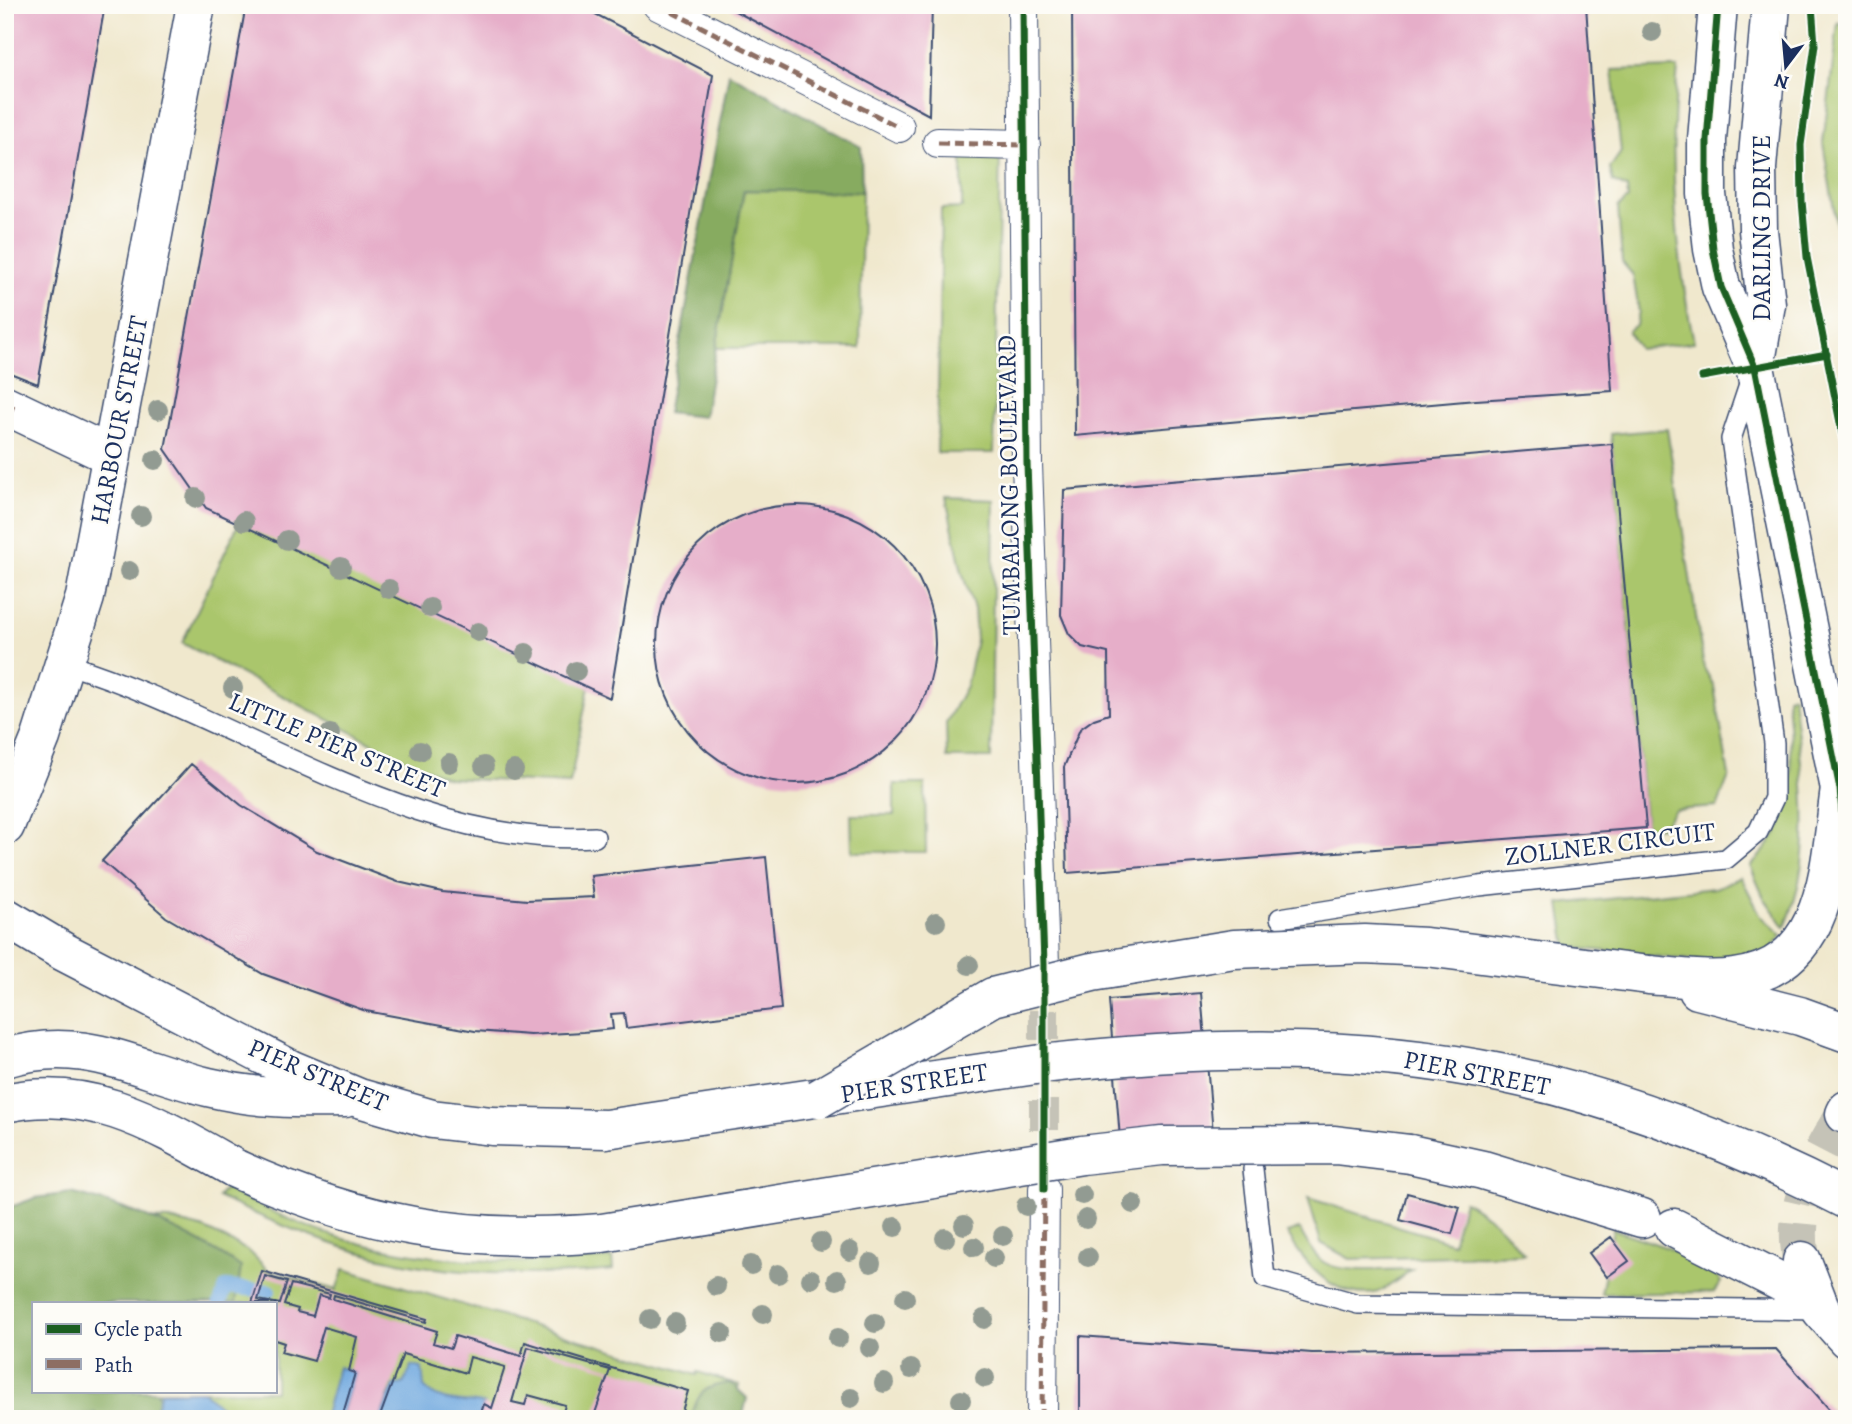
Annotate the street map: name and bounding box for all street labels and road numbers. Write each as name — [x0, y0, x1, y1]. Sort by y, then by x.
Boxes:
street label: DARLING DRIVE — [1744, 134, 1779, 322]
street label: HARBOUR STREET — [82, 313, 156, 527]
street label: TUMBALONG BOULEVARD — [989, 335, 1029, 635]
street label: LITTLE PIER STREET — [223, 684, 451, 806]
street label: ZOLLNER CIRCUIT — [1503, 814, 1717, 874]
street label: PIER STREET — [243, 1030, 393, 1120]
street label: PIER STREET — [1401, 1042, 1553, 1104]
street label: PIER STREET — [838, 1054, 990, 1112]

